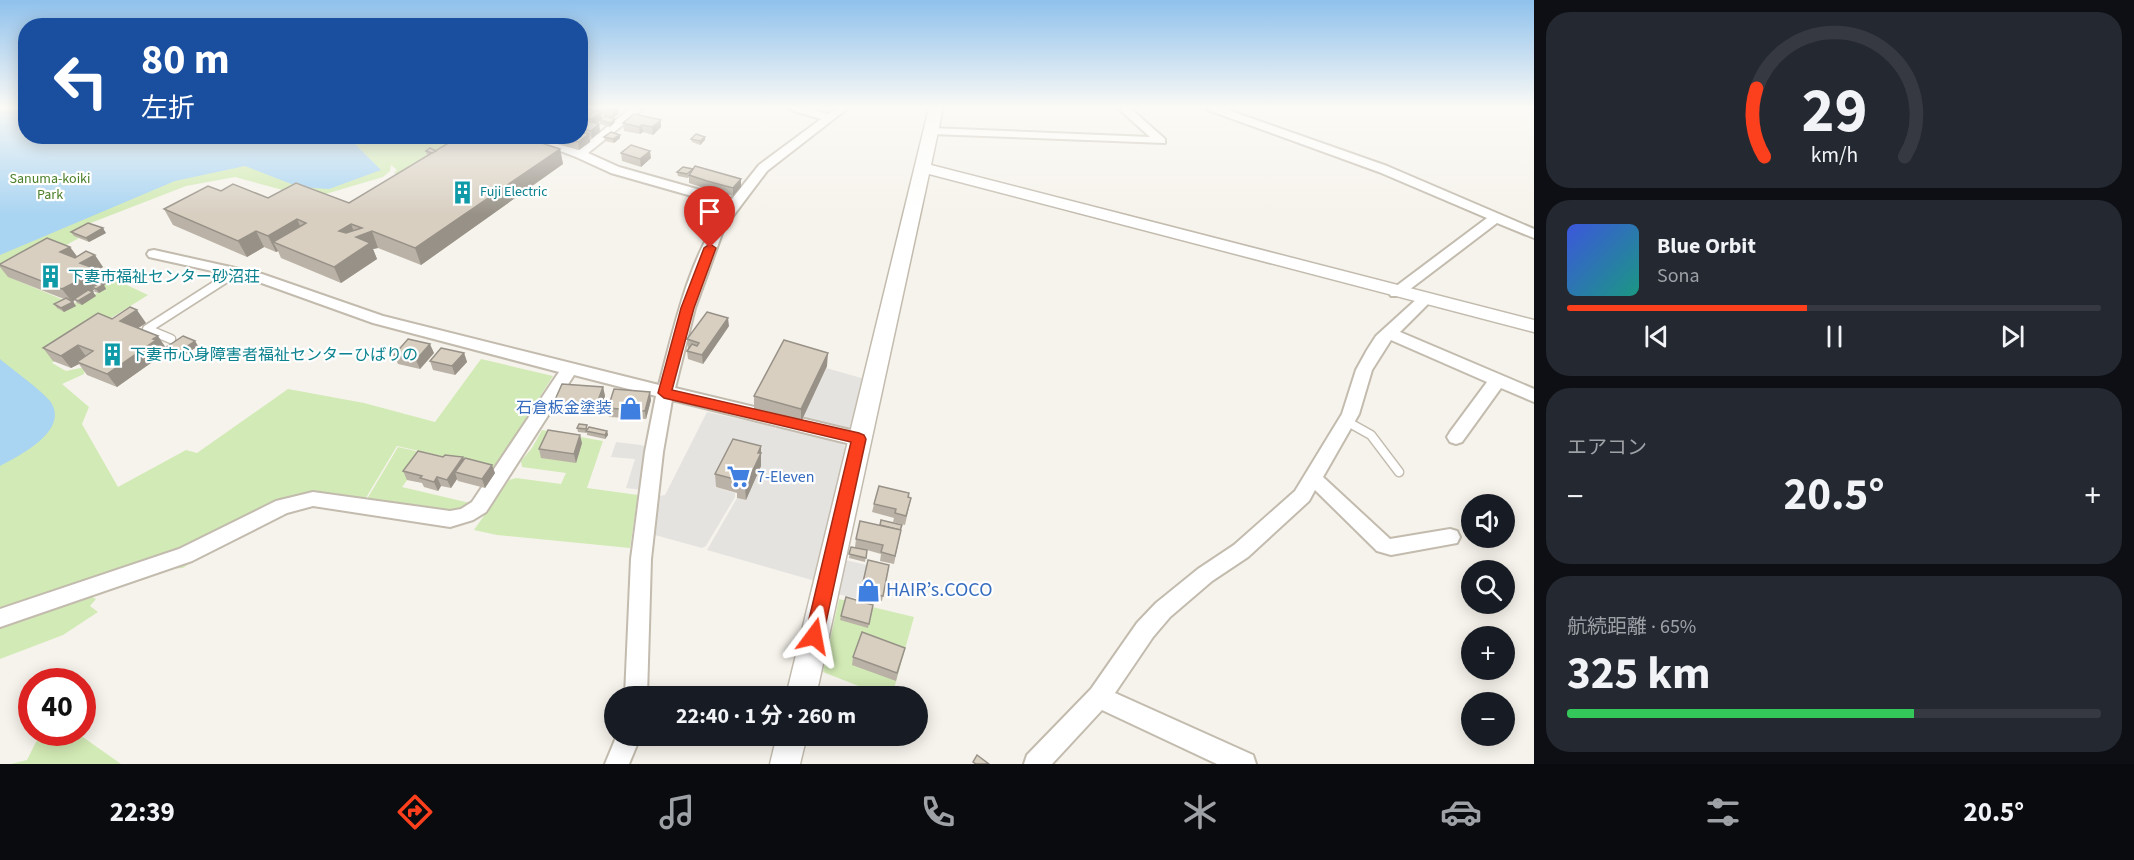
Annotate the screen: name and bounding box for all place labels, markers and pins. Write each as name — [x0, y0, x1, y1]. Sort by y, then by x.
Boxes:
building icon: Fuji Electric — [449, 179, 475, 205]
place label: Fuji Electric — [480, 182, 548, 202]
pin — [684, 186, 735, 248]
building icon: 下妻市福祉センター砂沼荘 — [37, 264, 63, 290]
place label: 下妻市福祉センター砂沼荘 — [68, 266, 260, 288]
building icon: 下妻市心身障害者福祉センターひばりの — [99, 342, 125, 368]
place label: 下妻市心身障害者福祉センターひばりの — [130, 344, 418, 366]
shop icon: 石倉板金塗装 — [617, 395, 643, 421]
place label: 石倉板金塗装 — [516, 397, 612, 419]
supermarket icon: 7-Eleven — [726, 464, 752, 490]
place label: 7-Eleven — [757, 466, 815, 488]
place label: HAIR’s.COCO — [886, 576, 992, 604]
shop icon: HAIR’s.COCO — [855, 577, 881, 603]

